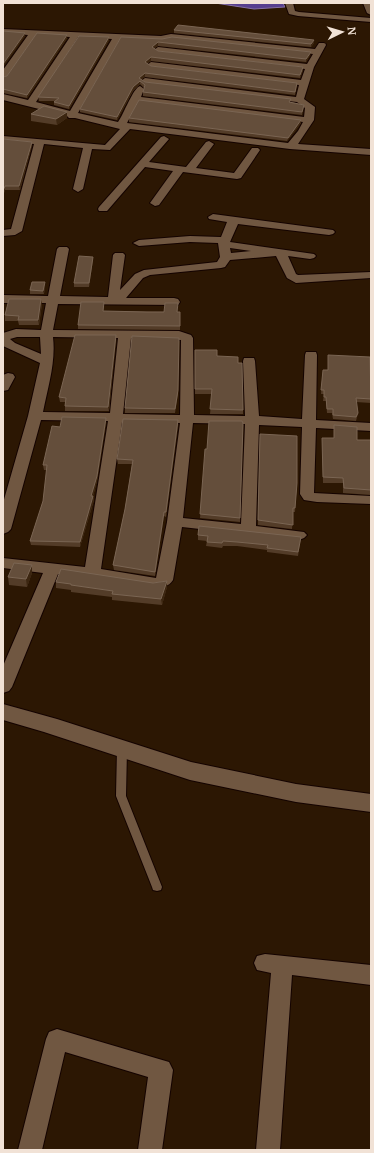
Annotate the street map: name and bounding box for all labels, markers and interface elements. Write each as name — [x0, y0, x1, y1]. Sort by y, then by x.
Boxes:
north arrow — [322, 12, 362, 52]
text: N — [345, 26, 359, 37]

